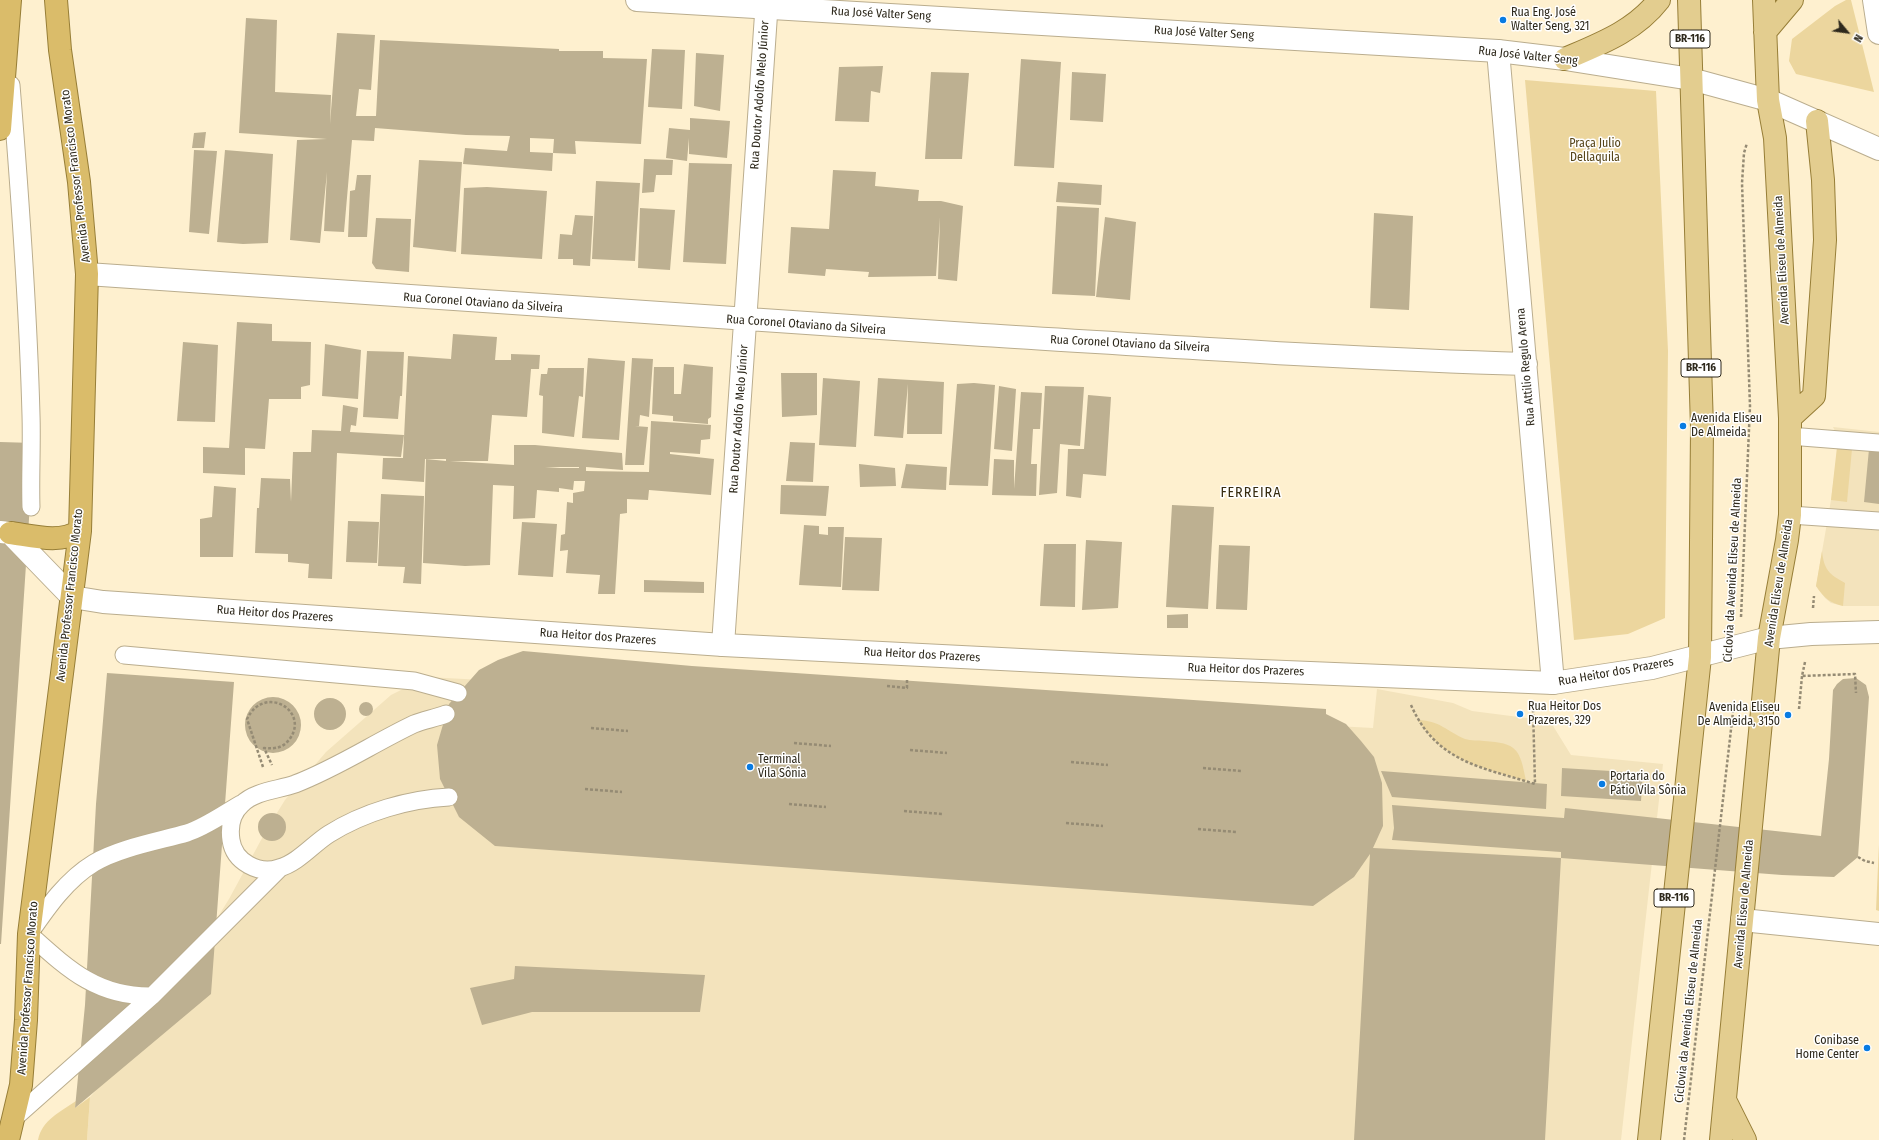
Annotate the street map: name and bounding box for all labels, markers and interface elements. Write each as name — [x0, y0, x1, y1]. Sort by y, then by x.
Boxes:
street label: Rua José Valter Seng — [831, 4, 931, 24]
place label: Rua Eng. José Walter Seng, 321 — [1511, 6, 1589, 34]
north arrow — [1827, 12, 1867, 52]
marker: Rua Eng. José Walter Seng, 321 — [1498, 15, 1508, 25]
street label: Rua Doutor Adolfo Melo Júnior — [748, 20, 772, 170]
street label: Rua José Valter Seng — [1154, 23, 1254, 43]
road number: BR-116 — [1670, 30, 1710, 48]
text: N — [1851, 32, 1865, 44]
street label: Rua José Valter Seng — [1477, 44, 1579, 68]
street label: Avenida Professor Francisco Morato — [58, 89, 94, 263]
park label: Praça Julio Dellaquila — [1569, 137, 1621, 165]
street label: Avenida Eliseu de Almeida — [1771, 195, 1793, 325]
street label: Rua Coronel Otaviano da Silveira — [403, 290, 563, 316]
street label: Rua Attilio Regulo Arena — [1514, 307, 1538, 427]
street label: Rua Coronel Otaviano da Silveira — [726, 312, 886, 338]
street label: Rua Coronel Otaviano da Silveira — [1050, 333, 1210, 355]
street label: Rua Doutor Adolfo Melo Júnior — [727, 344, 751, 494]
road number: BR-116 — [1681, 359, 1721, 377]
place label: Avenida Eliseu De Almeida — [1691, 412, 1762, 440]
marker: Avenida Eliseu De Almeida — [1678, 421, 1688, 431]
street label: Ciclovia da Avenida Eliseu de Almeida — [1721, 477, 1745, 663]
district label: FERREIRA — [1220, 485, 1282, 501]
street label: Avenida Professor Francisco Morato — [54, 508, 86, 682]
street label: Avenida Eliseu de Almeida — [1762, 518, 1796, 648]
street label: Rua Heitor dos Prazeres — [216, 603, 334, 625]
street label: Rua Heitor dos Prazeres — [539, 626, 657, 648]
street label: Rua Heitor dos Prazeres — [863, 645, 981, 665]
street label: Rua Heitor dos Prazeres — [1557, 655, 1675, 689]
street label: Rua Heitor dos Prazeres — [1187, 661, 1305, 679]
place label: Rua Heitor Dos Prazeres, 329 — [1528, 700, 1601, 728]
place label: Avenida Eliseu De Almeida, 3150 — [1697, 701, 1780, 729]
marker: Rua Heitor Dos Prazeres, 329 — [1515, 709, 1525, 719]
marker: Avenida Eliseu De Almeida, 3150 — [1783, 710, 1793, 720]
place label: Terminal Vila Sônia — [758, 753, 806, 781]
marker: Terminal Vila Sônia — [745, 762, 755, 772]
place label: Portaria do Pátio Vila Sônia — [1610, 770, 1686, 798]
marker: Portaria do Pátio Vila Sônia — [1597, 779, 1607, 789]
street label: Avenida Eliseu de Almeida — [1731, 839, 1757, 969]
road number: BR-116 — [1654, 889, 1694, 907]
street label: Avenida Professor Francisco Morato — [15, 901, 41, 1075]
street label: Ciclovia da Avenida Eliseu de Almeida — [1672, 918, 1706, 1104]
place label: Conibase Home Center — [1795, 1034, 1859, 1062]
marker: Conibase Home Center — [1862, 1043, 1872, 1053]

